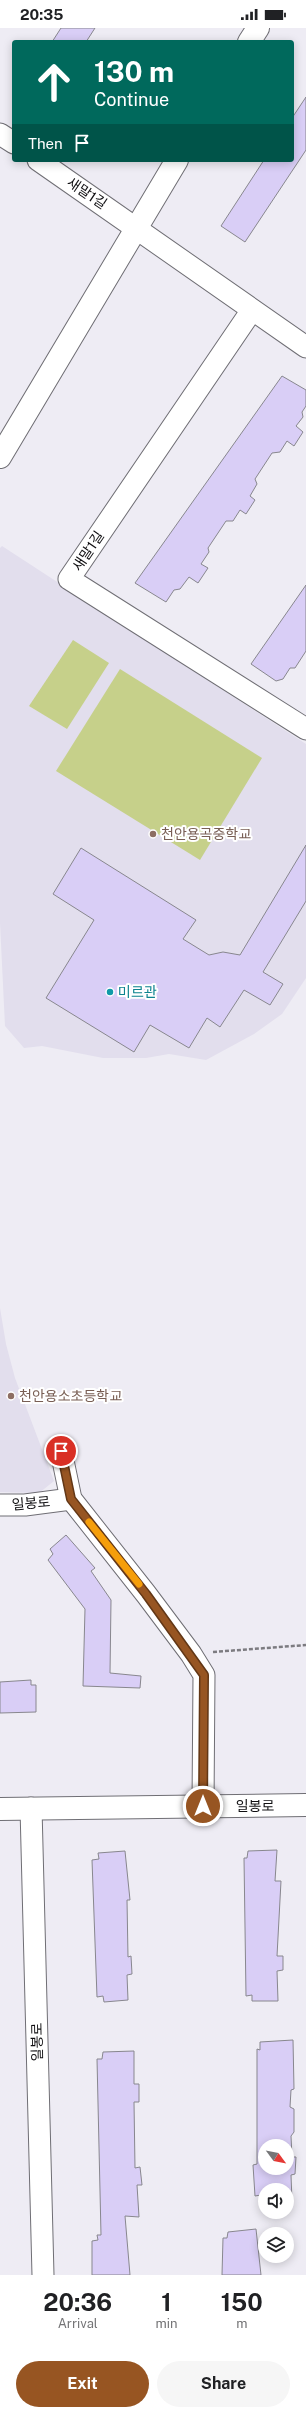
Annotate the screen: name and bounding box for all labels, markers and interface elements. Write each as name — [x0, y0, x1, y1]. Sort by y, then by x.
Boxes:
text: 20:35 — [20, 6, 63, 23]
text: 130 m — [94, 55, 174, 88]
icon: ahead — [28, 56, 80, 108]
text: Continue — [94, 89, 169, 110]
icon: arrive — [71, 132, 93, 154]
text: Then — [28, 135, 63, 152]
street label: 새말1길 — [64, 174, 110, 212]
street label: 새말1길 — [69, 528, 107, 574]
place label: 천안용곡중학교 — [161, 826, 251, 842]
marker: 천안용곡중학교 — [148, 829, 158, 839]
place label: 미르관 — [118, 984, 157, 1000]
marker: 미르관 — [105, 987, 115, 997]
place label: 천안용소초등학교 — [19, 1388, 122, 1404]
marker: 천안용소초등학교 — [6, 1391, 16, 1401]
pin — [44, 1434, 78, 1468]
icon: arrive — [50, 1440, 72, 1462]
street label: 일봉로 — [11, 1493, 51, 1513]
position arrow — [182, 1785, 224, 1827]
street label: 일봉로 — [236, 1798, 274, 1814]
street label: 일봉로 — [29, 2022, 45, 2061]
north arrow — [258, 2139, 294, 2175]
map controls — [258, 2139, 294, 2263]
button: sound — [258, 2183, 294, 2219]
button: layers — [258, 2227, 294, 2263]
text: 20:36 — [43, 2288, 112, 2316]
text: 1 — [161, 2288, 172, 2316]
text: 150 — [221, 2288, 263, 2316]
text: Arrival — [58, 2316, 98, 2331]
text: min — [155, 2316, 178, 2331]
text: m — [236, 2316, 247, 2331]
button: Exit — [16, 2361, 149, 2407]
button: Share — [157, 2361, 290, 2407]

